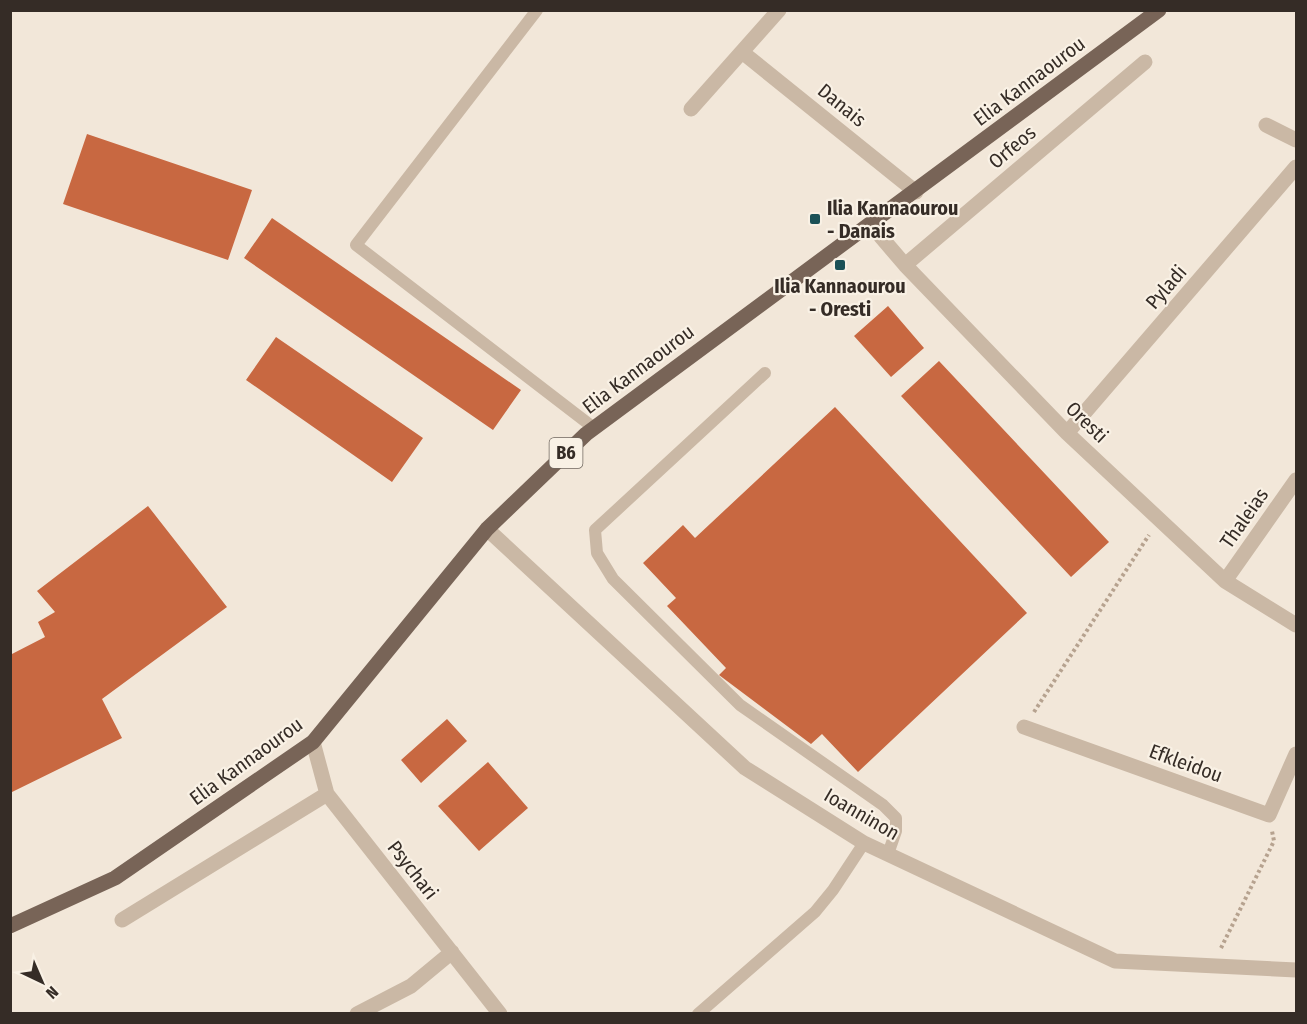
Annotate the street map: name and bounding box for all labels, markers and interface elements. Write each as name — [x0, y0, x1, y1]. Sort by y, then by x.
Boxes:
street label: Elia Kannaourou — [968, 31, 1090, 131]
street label: Danais — [813, 78, 871, 132]
street label: Orfeos — [983, 120, 1041, 174]
place label: Ilia Kannaourou - Danais — [827, 196, 958, 243]
marker: Ilia Kannaourou - Danais — [808, 212, 822, 226]
marker: Ilia Kannaourou - Oresti — [833, 258, 847, 272]
street label: Pyladi — [1141, 260, 1191, 314]
place label: Ilia Kannaourou - Oresti — [774, 274, 906, 321]
street label: Elia Kannaourou — [577, 319, 699, 419]
street label: Oresti — [1061, 396, 1113, 448]
road number: B6 — [550, 438, 582, 468]
street label: Thaleias — [1215, 483, 1273, 553]
street label: Elia Kannaourou — [185, 712, 307, 810]
street label: Efkleidou — [1146, 739, 1226, 787]
street label: Ioanninon — [820, 783, 904, 845]
street label: Psychari — [383, 836, 443, 904]
north arrow — [12, 952, 72, 1012]
text: N — [42, 982, 62, 1003]

